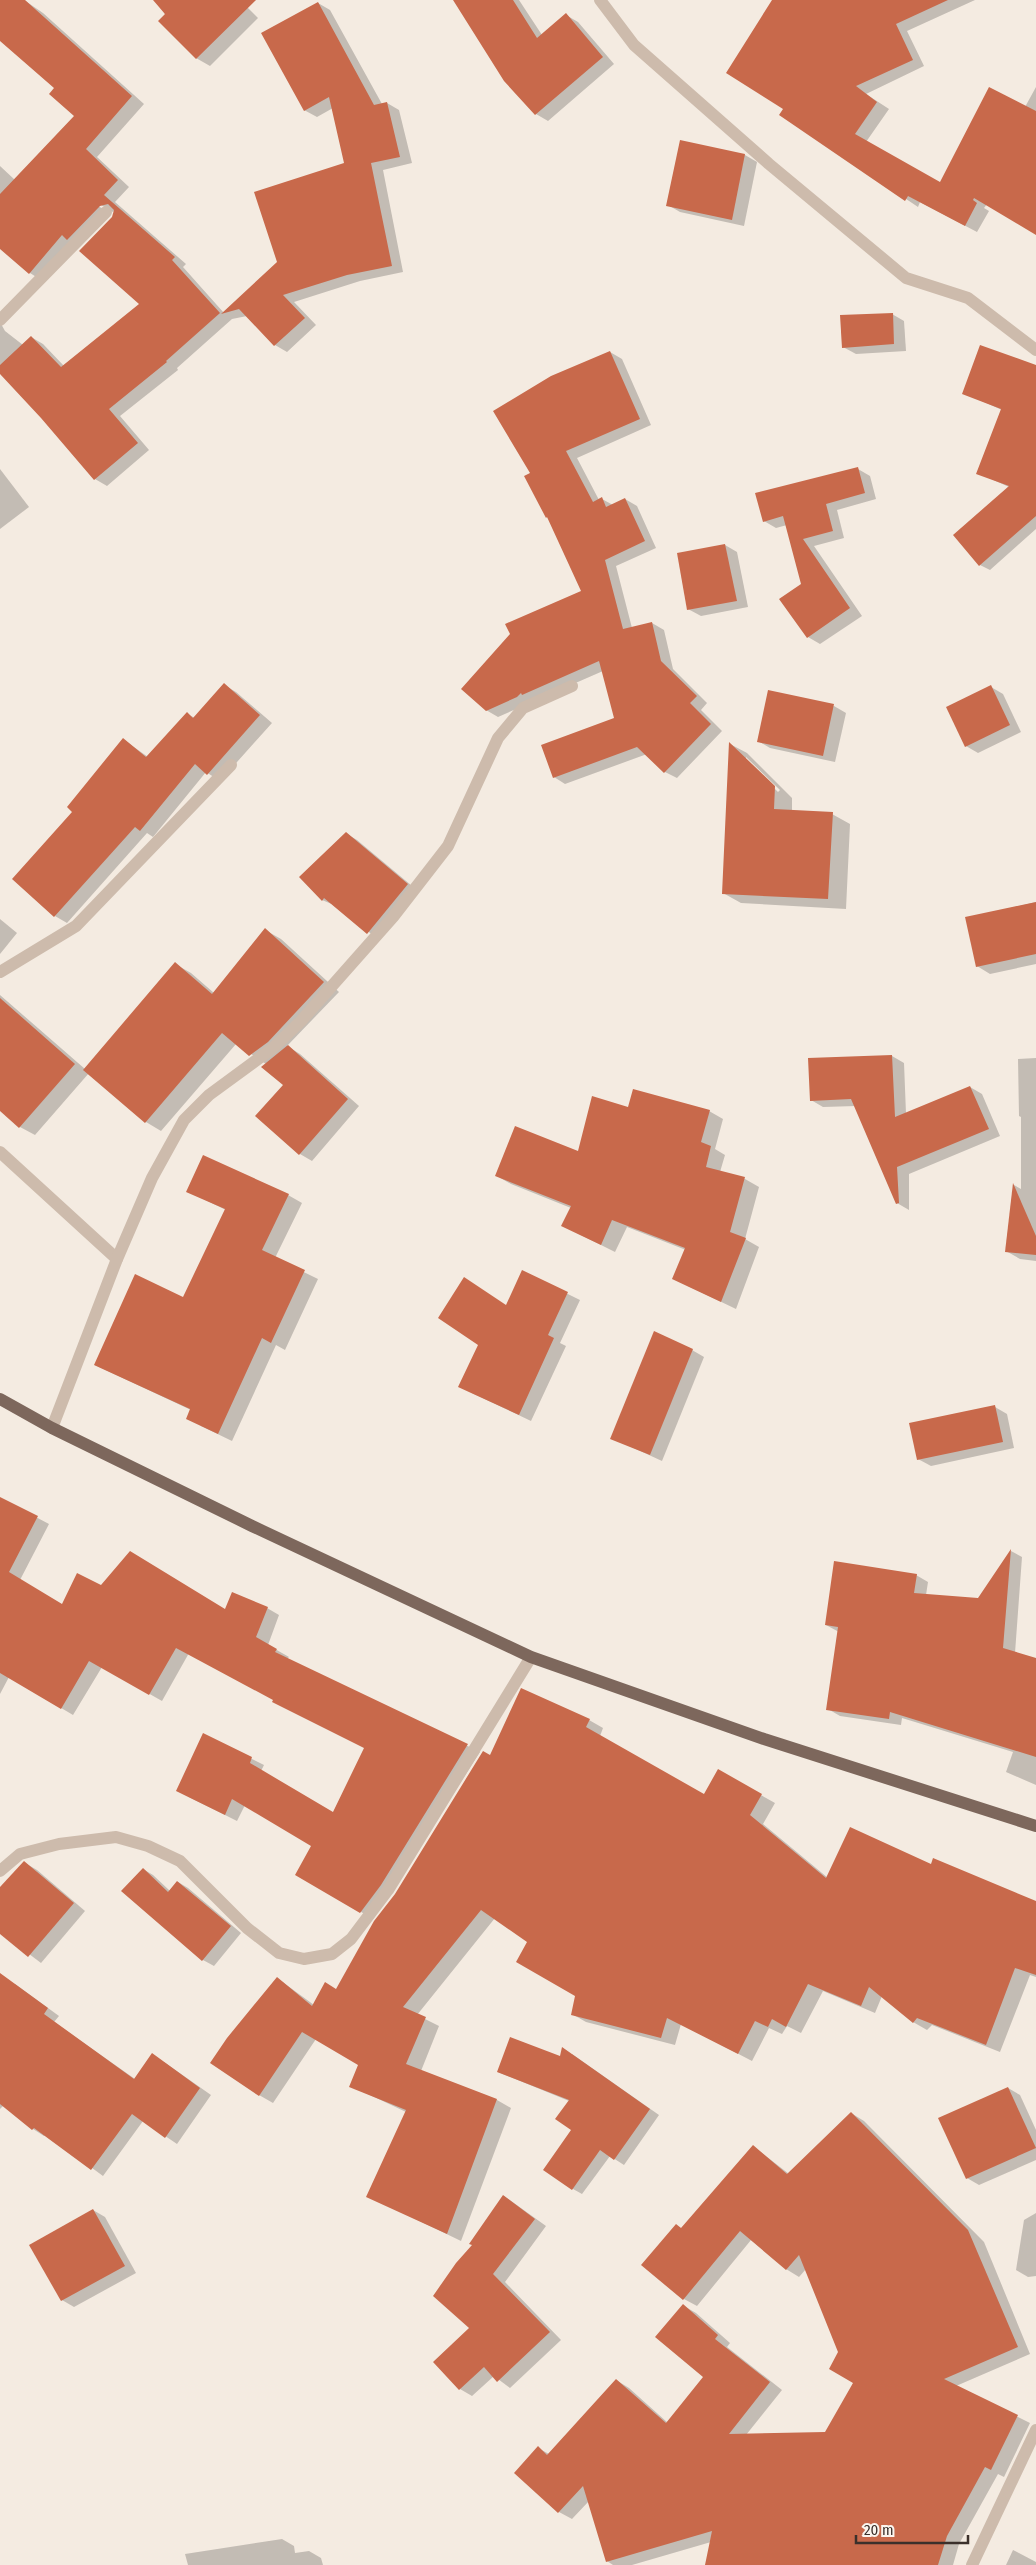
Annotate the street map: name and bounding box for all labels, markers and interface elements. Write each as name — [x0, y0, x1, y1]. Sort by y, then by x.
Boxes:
scale bar — [856, 2512, 968, 2544]
text: 20 m — [864, 2521, 894, 2539]

